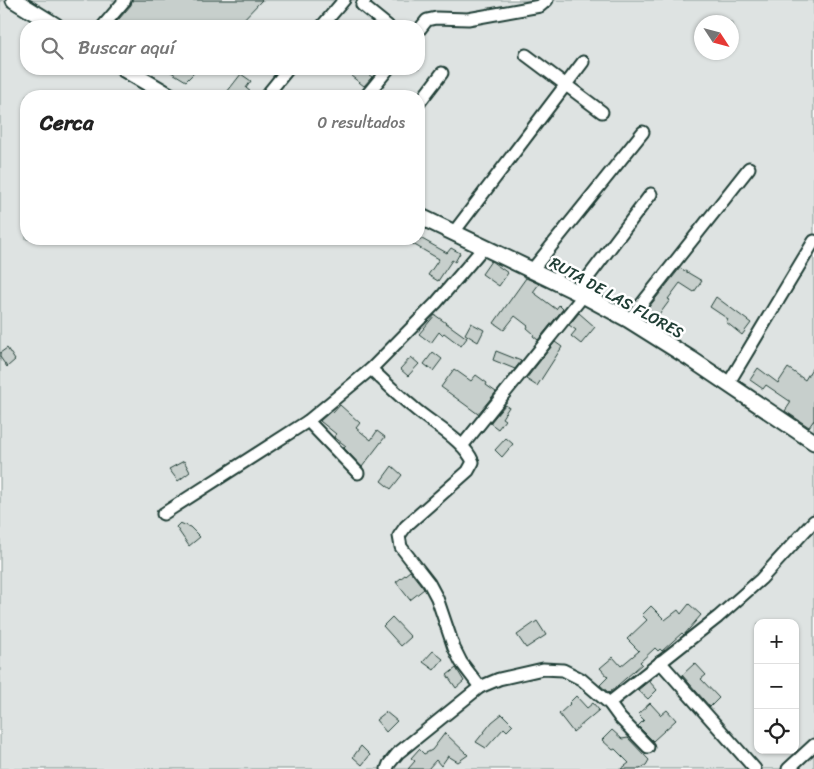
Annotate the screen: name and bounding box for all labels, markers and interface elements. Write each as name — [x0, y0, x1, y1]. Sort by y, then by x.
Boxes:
north arrow — [694, 15, 739, 60]
search box — [20, 20, 425, 75]
text: Buscar aquí — [78, 31, 175, 64]
icon: search — [38, 34, 66, 62]
text: Cerca — [40, 104, 94, 142]
text: 0 resultados — [317, 108, 405, 137]
street label: RUTA DE LAS FLORES — [544, 248, 690, 347]
map controls — [754, 619, 799, 754]
button: + — [754, 619, 799, 664]
button: − — [754, 664, 799, 709]
button: locate — [754, 709, 799, 754]

